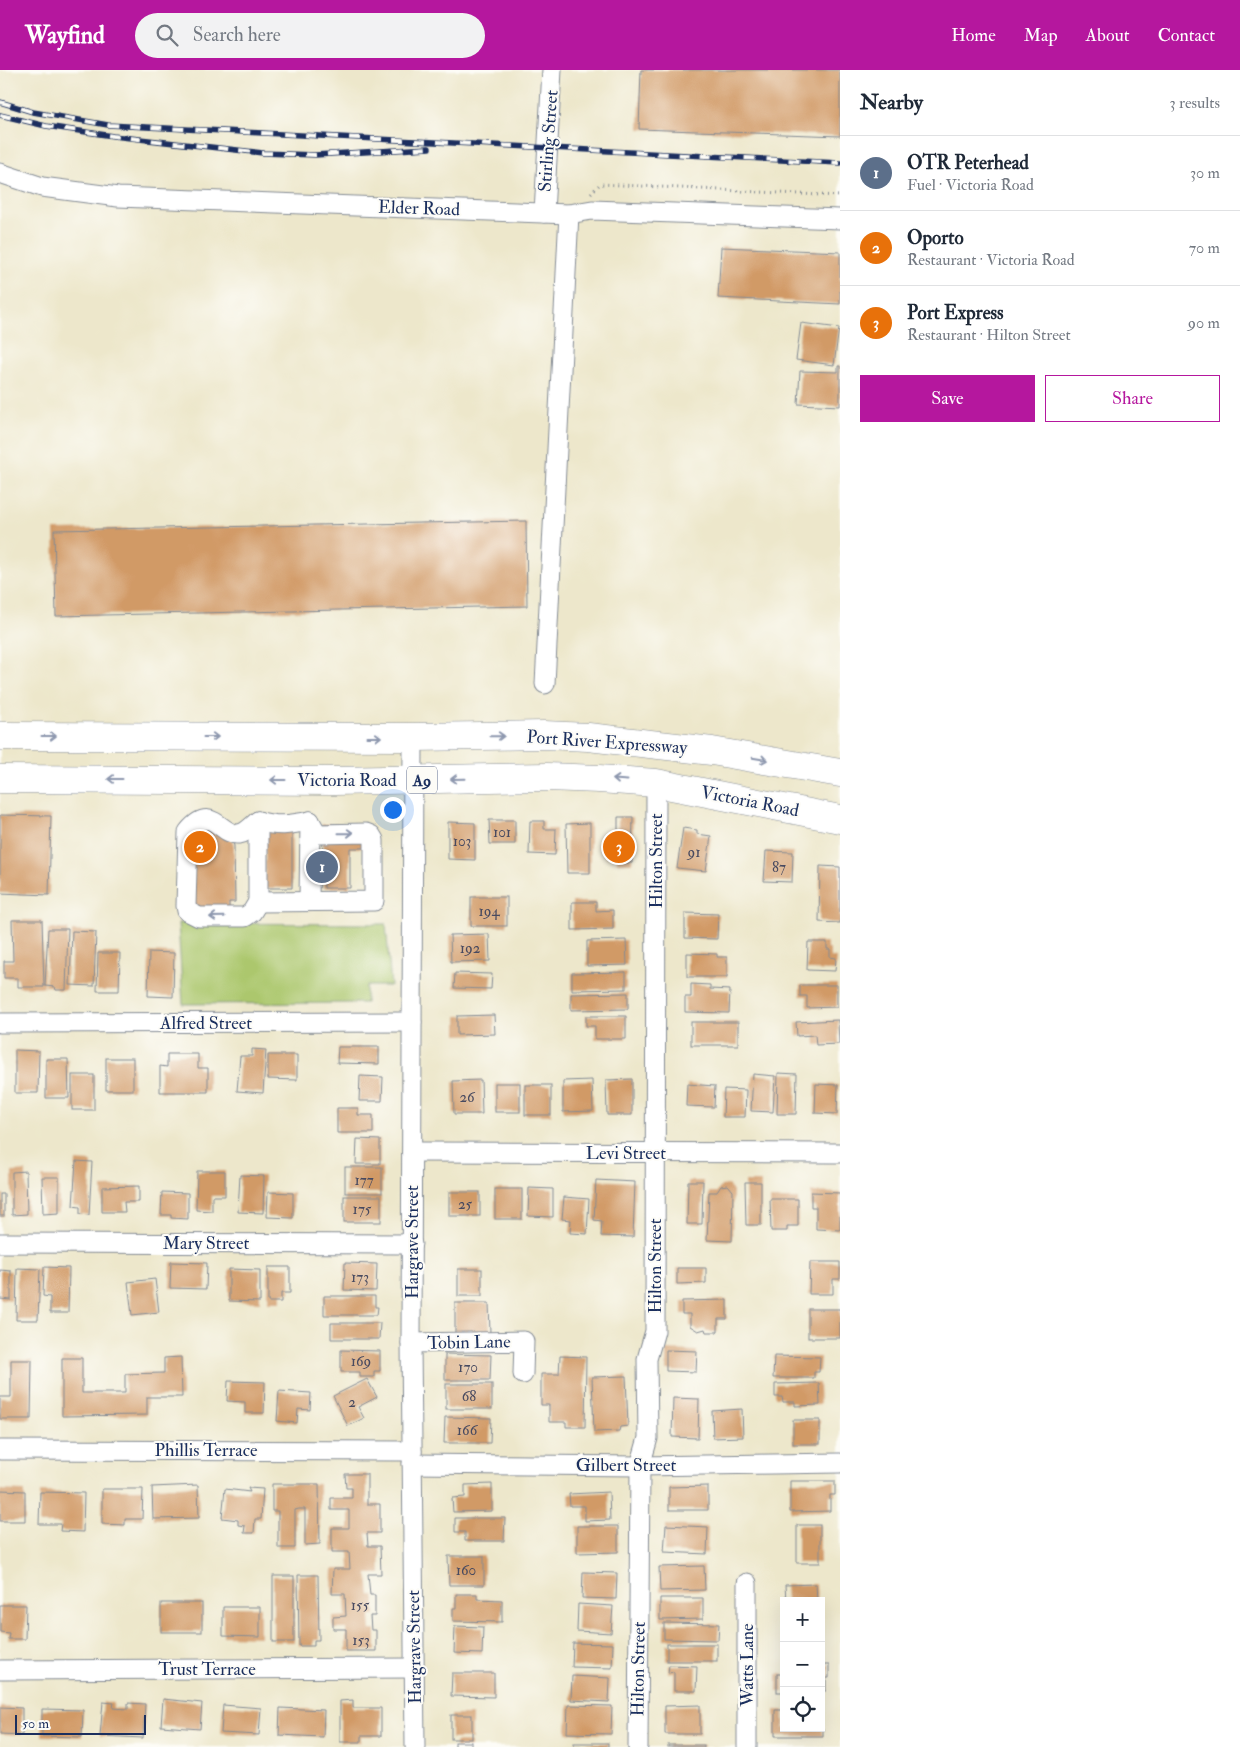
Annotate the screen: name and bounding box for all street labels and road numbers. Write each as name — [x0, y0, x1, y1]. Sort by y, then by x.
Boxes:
street label: Stirling Street — [533, 89, 564, 193]
street label: Elder Road — [378, 196, 460, 221]
street label: Port River Expressway — [526, 725, 689, 760]
road number: A9 — [407, 766, 437, 794]
street label: Victoria Road — [297, 769, 397, 792]
street label: Victoria Road — [699, 781, 801, 822]
street label: Hilton Street — [645, 813, 668, 908]
street label: Alfred Street — [159, 1012, 252, 1035]
street label: Levi Street — [586, 1142, 666, 1165]
street label: Hargrave Street — [401, 1185, 424, 1299]
street label: Hilton Street — [644, 1218, 667, 1313]
street label: Mary Street — [163, 1232, 249, 1255]
street label: Tobin Lane — [427, 1330, 511, 1355]
street label: Phillis Terrace — [155, 1439, 258, 1462]
street label: Gilbert Street — [576, 1454, 676, 1477]
street label: Hargrave Street — [402, 1590, 427, 1704]
street label: Hilton Street — [626, 1621, 651, 1717]
street label: Watts Lane — [736, 1623, 759, 1708]
street label: Trust Terrace — [158, 1658, 256, 1681]

